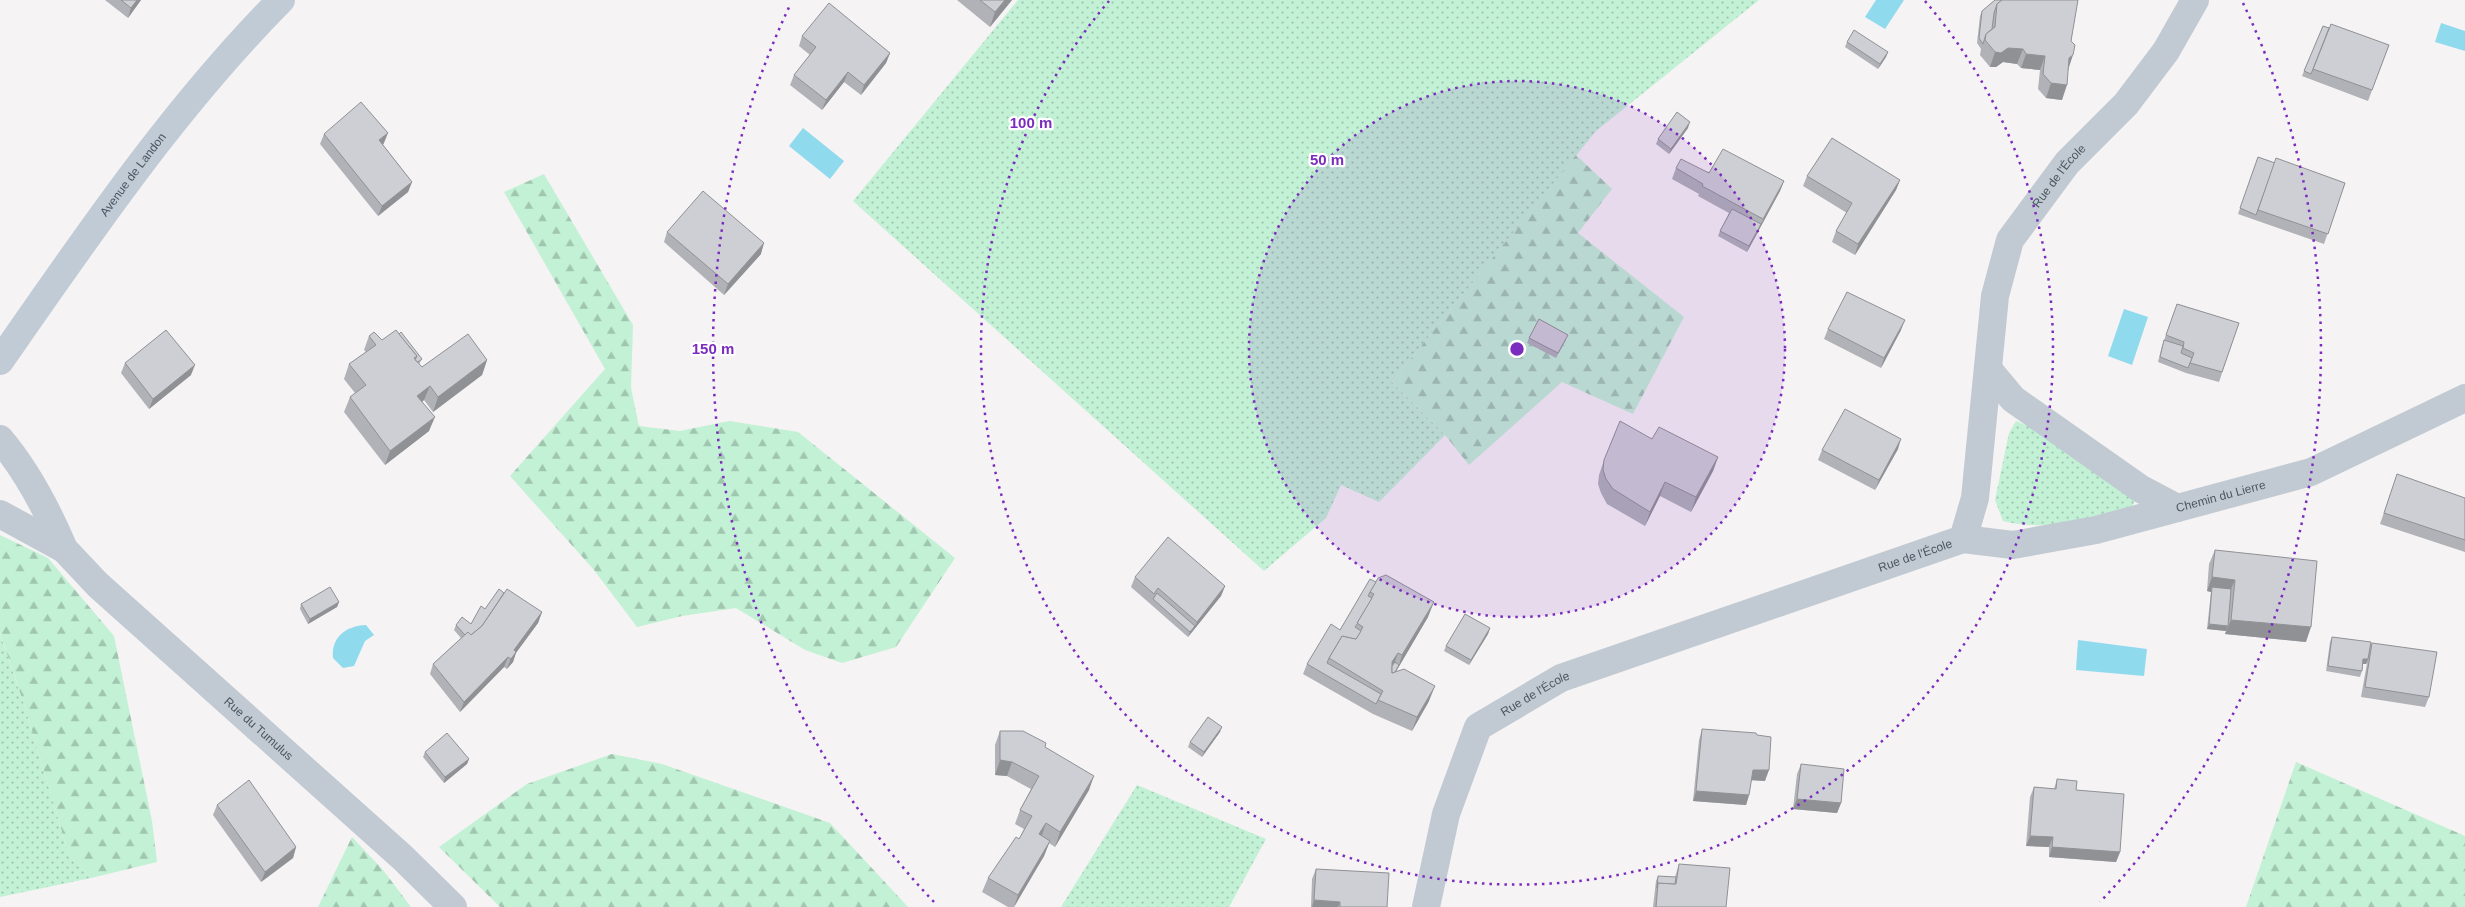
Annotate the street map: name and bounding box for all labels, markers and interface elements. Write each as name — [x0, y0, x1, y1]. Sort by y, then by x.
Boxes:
text: 100 m — [1010, 114, 1052, 131]
street label: Avenue de Landon — [97, 130, 169, 219]
street label: Rue de l'École — [2029, 141, 2089, 210]
text: 50 m — [1310, 151, 1344, 168]
text: 150 m — [692, 340, 734, 357]
centre of rings — [1508, 340, 1526, 358]
street label: Chemin du Lierre — [2175, 477, 2267, 515]
street label: Rue de l'École — [1876, 536, 1954, 575]
street label: Rue de l'École — [1498, 669, 1571, 719]
street label: Rue du Tumulus — [221, 694, 296, 763]

